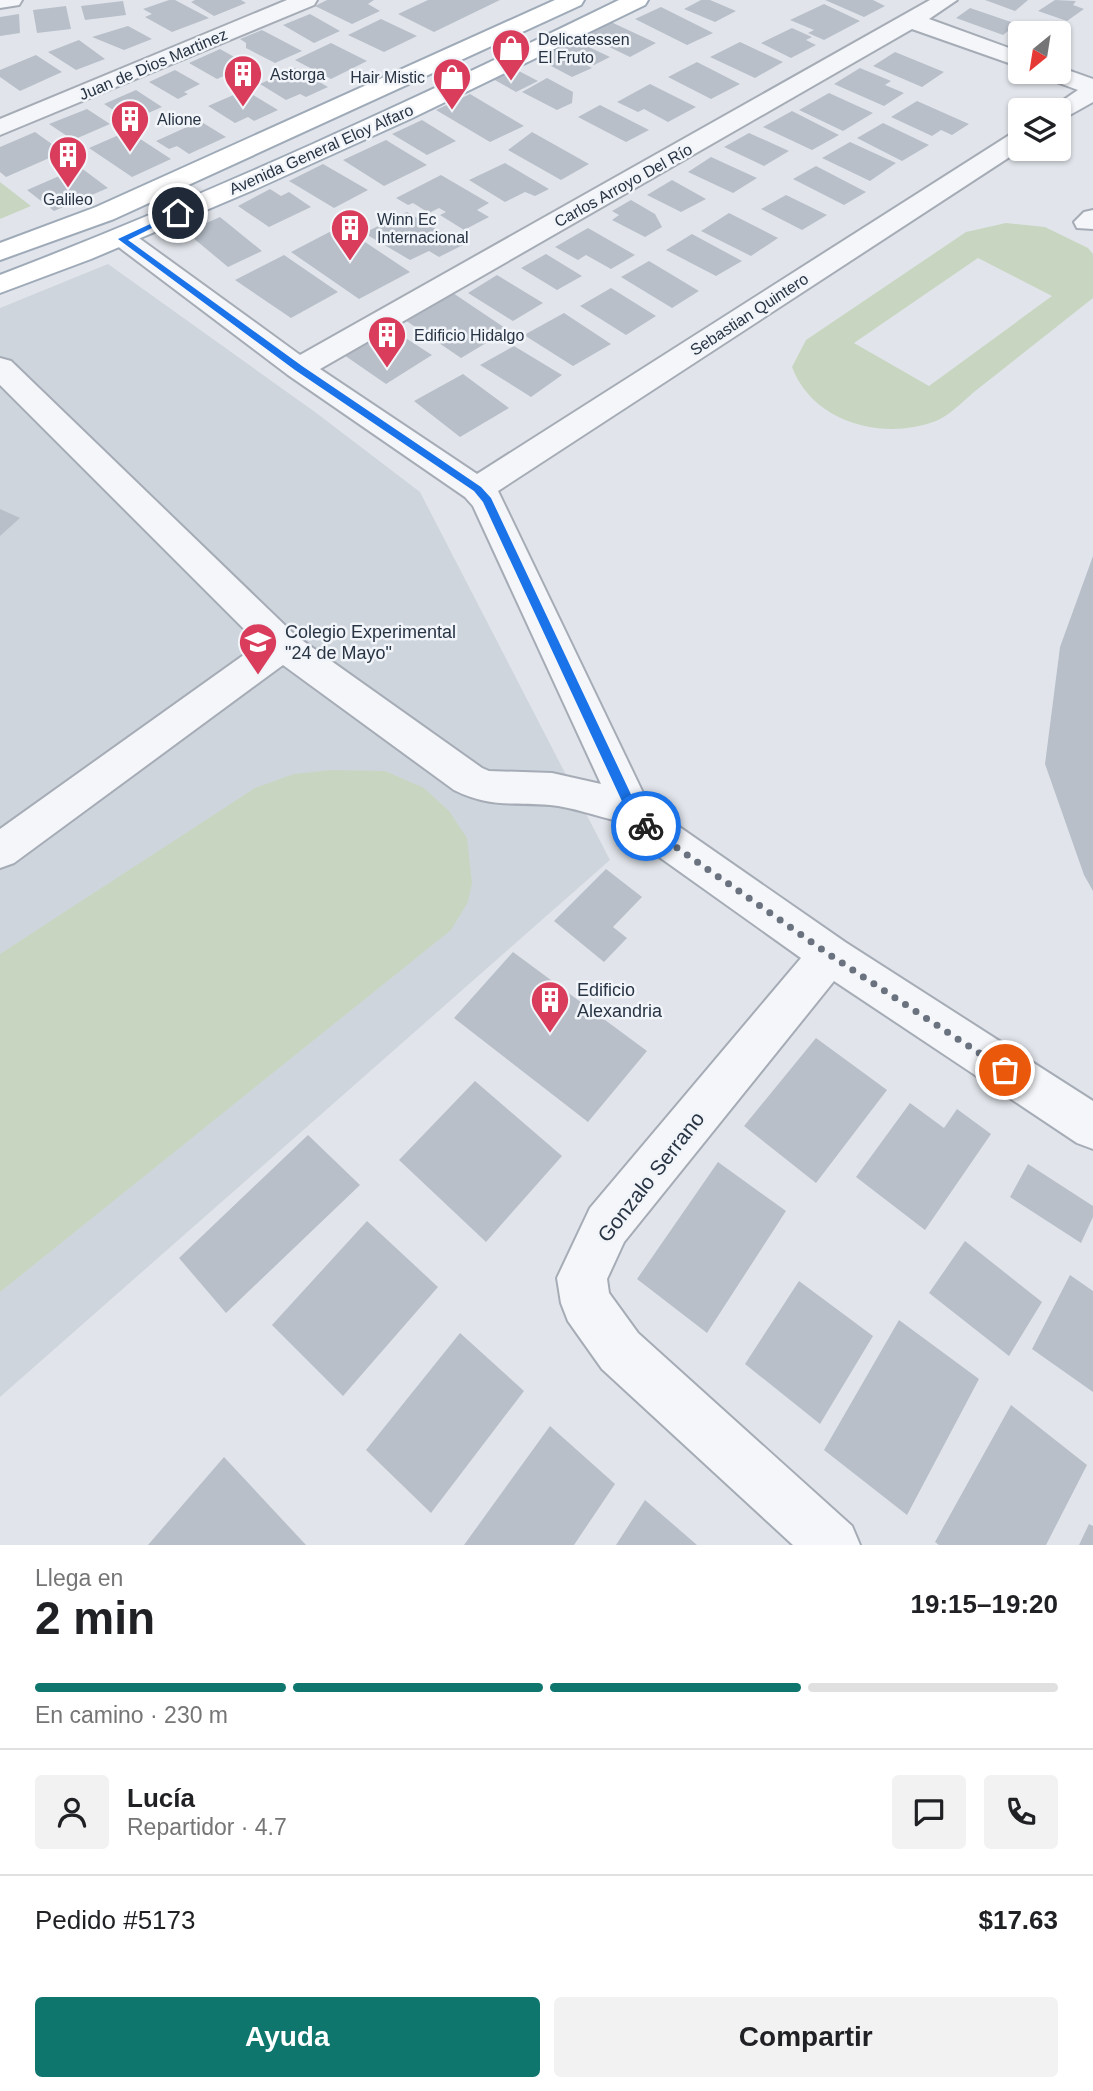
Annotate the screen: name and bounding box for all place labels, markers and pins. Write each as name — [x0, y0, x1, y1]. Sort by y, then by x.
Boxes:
shop icon: Delicatessen El Fruto — [490, 27, 532, 82]
place label: Delicatessen El Fruto — [538, 31, 630, 66]
building icon: Astorga — [222, 53, 264, 108]
shop icon: Hair Mistic — [431, 56, 473, 111]
place label: Astorga — [270, 66, 325, 83]
place label: Hair Mistic — [350, 69, 425, 86]
building icon: Alione — [109, 98, 151, 153]
place label: Alione — [157, 111, 202, 128]
building icon: Galileo — [47, 134, 89, 189]
pin — [148, 183, 208, 243]
place label: Galileo — [43, 191, 93, 208]
building icon: Winn Ec Internacional — [329, 207, 371, 262]
place label: Winn Ec Internacional — [377, 211, 469, 246]
building icon: Edificio Hidalgo — [366, 314, 408, 369]
place label: Edificio Hidalgo — [414, 327, 524, 344]
school or university icon: Colegio Experimental "24 de Mayo" — [237, 621, 279, 676]
place label: Colegio Experimental "24 de Mayo" — [285, 622, 456, 663]
building icon: Edificio Alexandria — [529, 979, 571, 1034]
place label: Edificio Alexandria — [577, 980, 663, 1021]
pin — [975, 1040, 1035, 1100]

